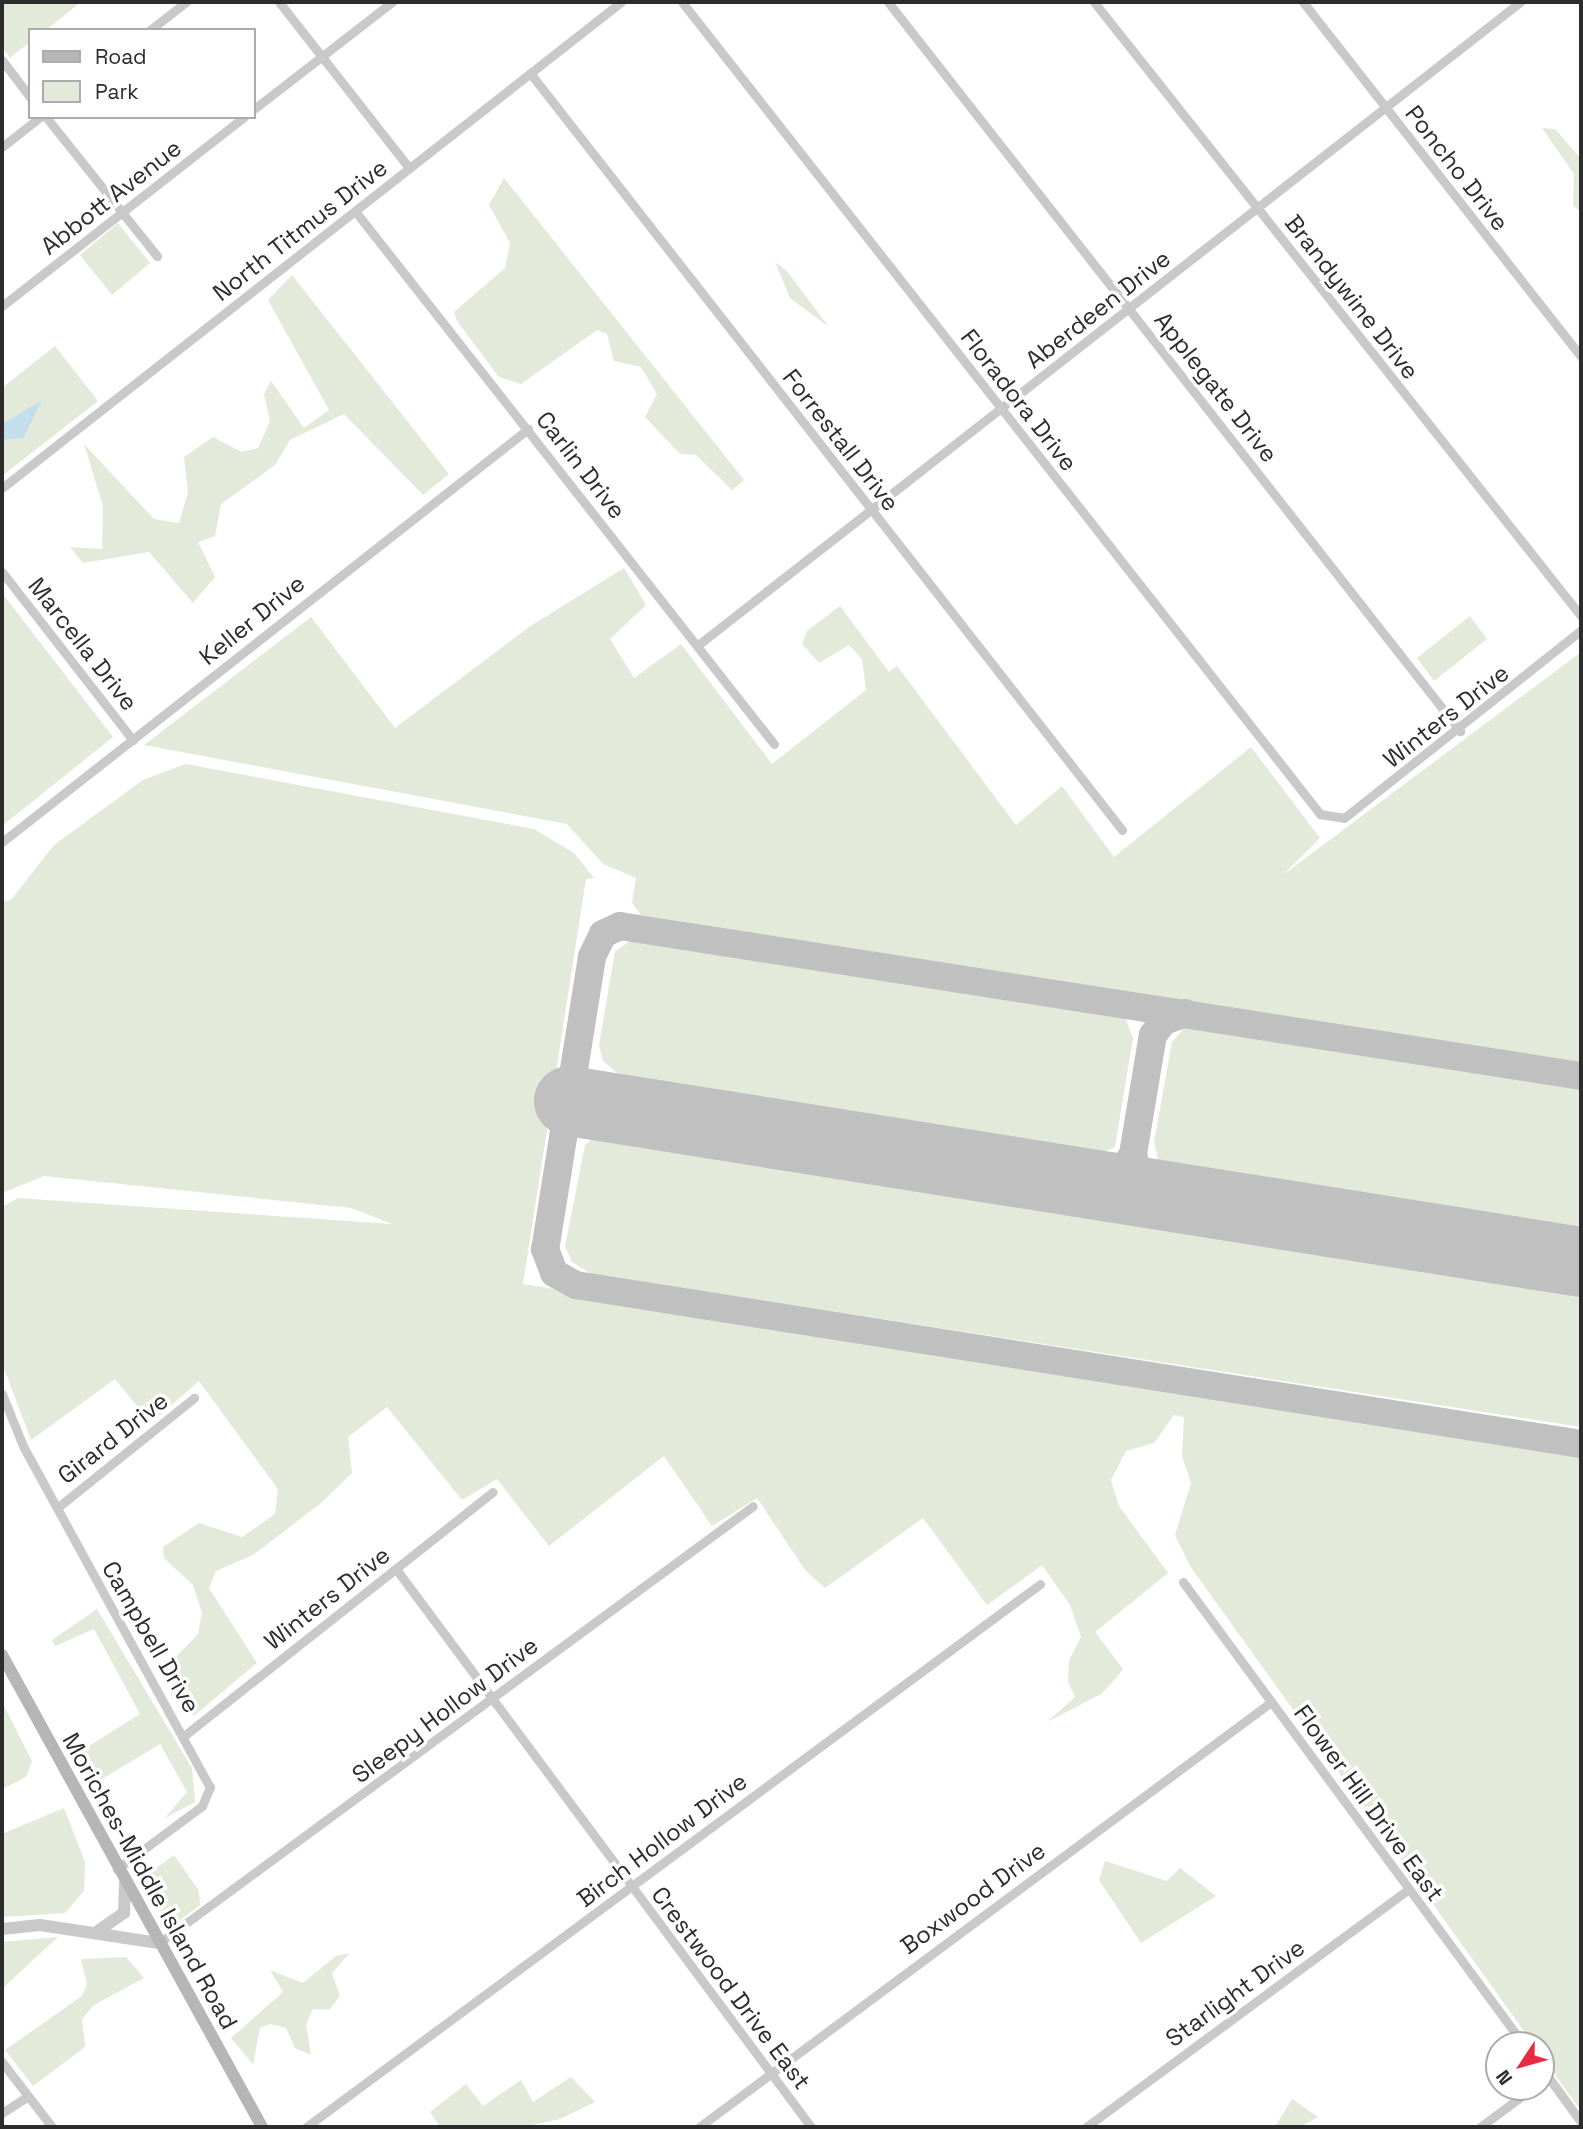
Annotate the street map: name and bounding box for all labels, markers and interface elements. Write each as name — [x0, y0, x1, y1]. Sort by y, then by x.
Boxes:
legend — [28, 28, 256, 119]
text: Road — [95, 43, 147, 70]
text: Park — [95, 78, 139, 105]
street label: Poncho Drive — [1399, 100, 1515, 236]
street label: Abbott Avenue — [35, 133, 187, 261]
street label: North Titmus Drive — [207, 153, 393, 307]
street label: Brandywine Drive — [1279, 209, 1425, 385]
street label: Aberdeen Drive — [1020, 244, 1176, 374]
street label: Applegate Drive — [1148, 306, 1284, 468]
street label: Floradora Drive — [955, 323, 1083, 477]
street label: Forrestall Drive — [777, 363, 905, 517]
street label: Carlin Drive — [530, 406, 632, 524]
street label: Keller Drive — [194, 569, 310, 671]
street label: Marcella Drive — [22, 572, 144, 716]
street label: Winters Drive — [1378, 658, 1514, 774]
street label: Girard Drive — [52, 1386, 174, 1490]
street label: Winters Drive — [259, 1540, 395, 1656]
street label: Campbell Drive — [96, 1556, 206, 1718]
street label: Sleepy Hollow Drive — [346, 1631, 544, 1789]
street label: Flower Hill Drive East — [1288, 1699, 1450, 1907]
street label: Moriches-Middle Island Road — [56, 1728, 244, 2034]
street label: Birch Hollow Drive — [571, 1767, 753, 1913]
street label: Boxwood Drive — [895, 1836, 1051, 1960]
street label: Crestwood Drive East — [645, 1881, 817, 2095]
street label: Starlight Drive — [1160, 1933, 1310, 2053]
north arrow — [1485, 2031, 1555, 2101]
text: N — [1490, 2065, 1518, 2090]

